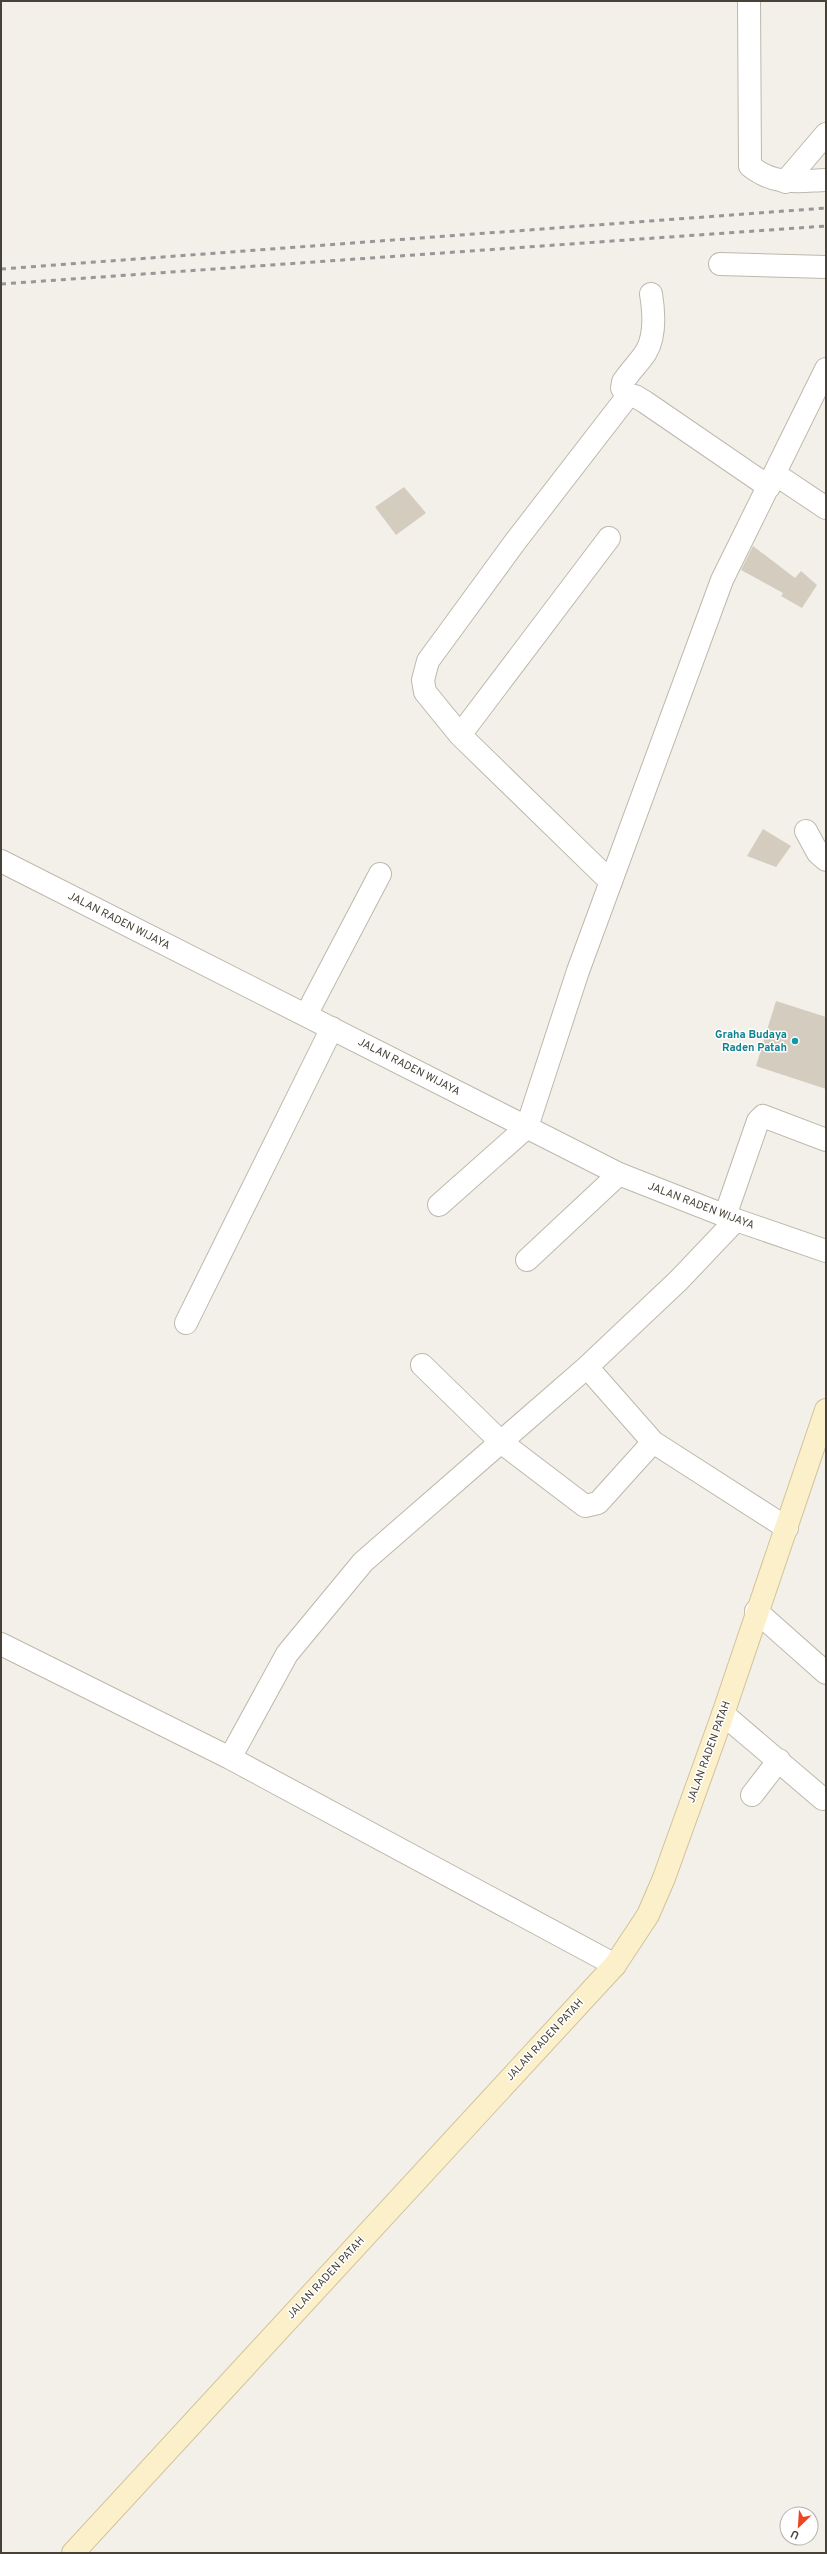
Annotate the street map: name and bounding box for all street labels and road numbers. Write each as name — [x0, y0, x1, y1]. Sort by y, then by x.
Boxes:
street label: JALAN RADEN WIJAYA — [66, 889, 172, 953]
street label: JALAN RADEN WIJAYA — [356, 1035, 462, 1099]
street label: JALAN RADEN WIJAYA — [646, 1179, 756, 1233]
street label: JALAN RADEN PATAH — [684, 1699, 734, 1805]
street label: JALAN RADEN PATAH — [503, 1996, 587, 2084]
street label: JALAN RADEN PATAH — [284, 2234, 368, 2322]

